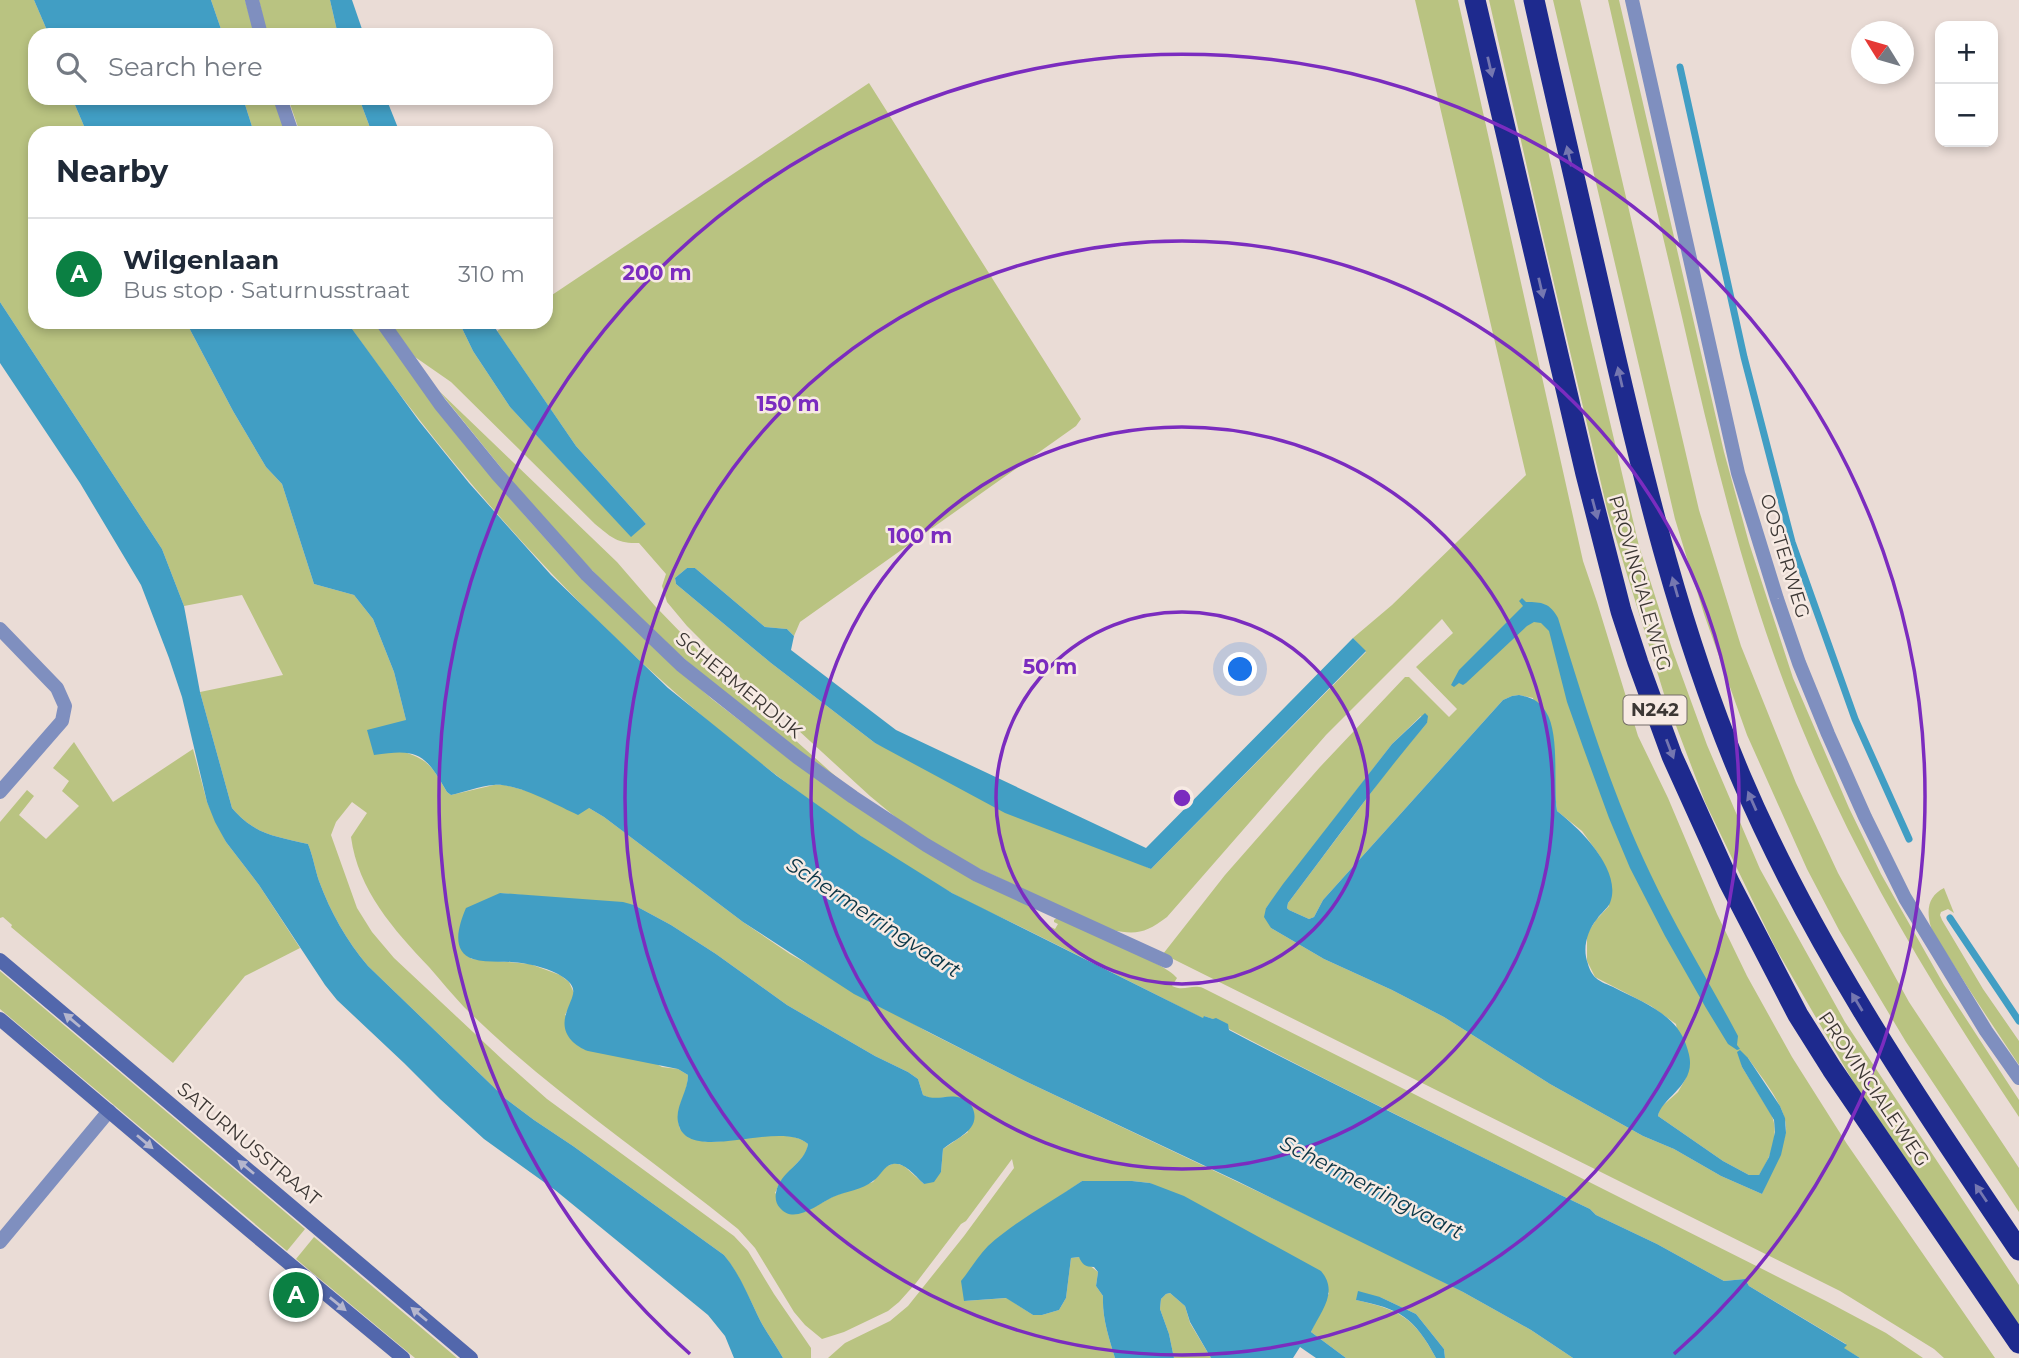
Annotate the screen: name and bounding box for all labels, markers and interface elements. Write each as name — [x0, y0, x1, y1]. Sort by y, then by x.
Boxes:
north arrow — [1851, 21, 1914, 84]
map controls — [1935, 21, 1998, 147]
button: + — [1935, 21, 1998, 84]
search box — [28, 28, 553, 105]
icon: search — [52, 48, 90, 86]
text: Search here — [108, 51, 263, 83]
one-way arrow — [1484, 56, 1495, 78]
button: − — [1935, 84, 1998, 147]
one-way arrow — [1563, 145, 1574, 167]
text: Nearby — [56, 153, 168, 190]
text: Wilgenlaan — [123, 244, 279, 276]
text: A — [70, 260, 88, 288]
text: 310 m — [458, 260, 525, 288]
text: 200 m — [623, 260, 691, 285]
text: Bus stop · Saturnusstraat — [123, 276, 410, 304]
one-way arrow — [1536, 277, 1547, 299]
one-way arrow — [1614, 366, 1625, 388]
text: 150 m — [757, 391, 819, 416]
street label: OOSTERWEG — [1755, 491, 1815, 621]
street label: PROVINCIALEWEG — [1604, 493, 1676, 673]
one-way arrow — [1590, 498, 1601, 520]
text: 100 m — [888, 523, 952, 548]
one-way arrow — [1669, 576, 1679, 597]
street label: SCHERMERDIJK — [671, 627, 807, 743]
your location — [1223, 652, 1257, 686]
text: 50 m — [1023, 654, 1077, 679]
road number: N242 — [1624, 696, 1686, 724]
one-way arrow — [1665, 739, 1676, 760]
centre of rings — [1170, 786, 1194, 810]
one-way arrow — [1746, 791, 1758, 811]
water label: Schermerringvaart — [782, 851, 966, 983]
one-way arrow — [1851, 993, 1864, 1012]
street label: PROVINCIALEWEG — [1814, 1007, 1934, 1171]
one-way arrow — [64, 1013, 81, 1028]
street label: SATURNUSSTRAAT — [173, 1077, 325, 1211]
water label: Schermerringvaart — [1276, 1130, 1468, 1244]
one-way arrow — [137, 1134, 154, 1149]
one-way arrow — [237, 1159, 255, 1175]
one-way arrow — [1974, 1184, 1988, 1202]
pin: A — [273, 1269, 319, 1321]
one-way arrow — [330, 1296, 347, 1311]
one-way arrow — [411, 1307, 428, 1322]

